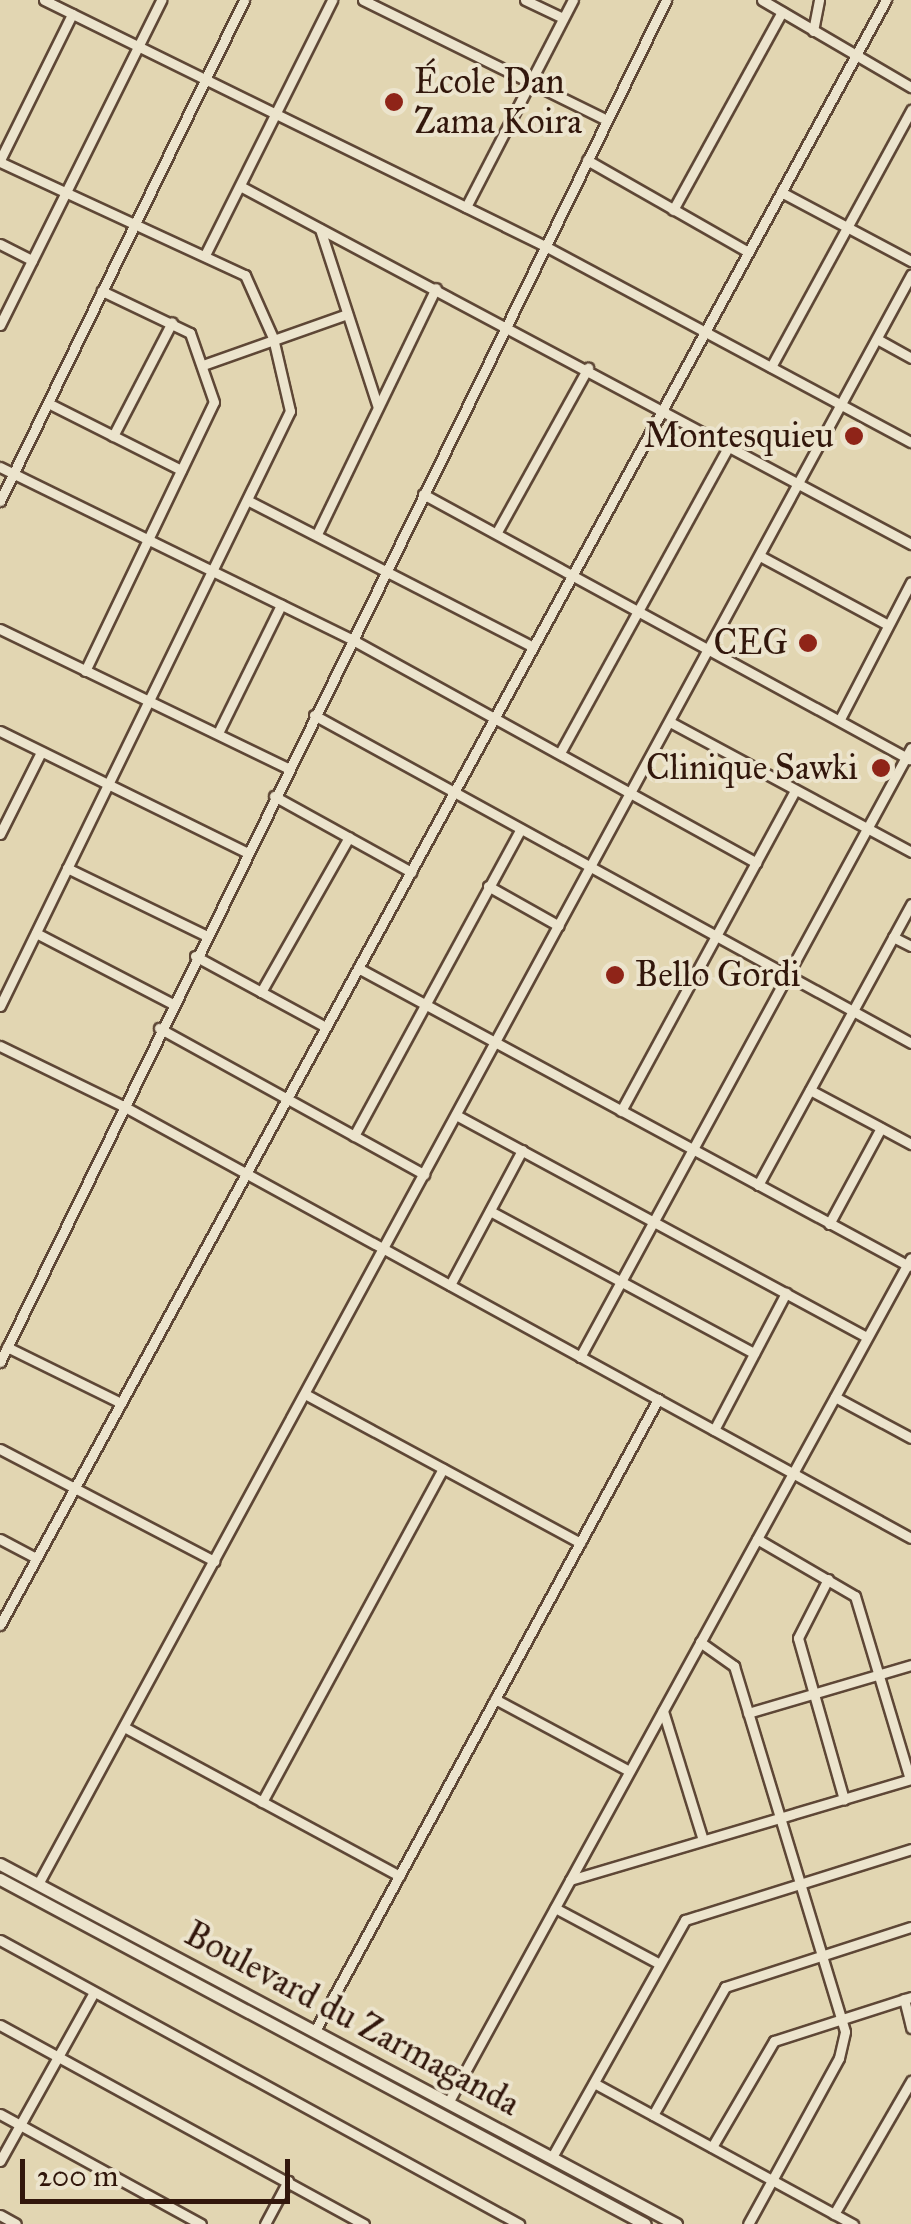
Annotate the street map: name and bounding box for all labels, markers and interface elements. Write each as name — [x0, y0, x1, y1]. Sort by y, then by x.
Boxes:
place label: École Dan Zama Koira — [414, 61, 582, 143]
marker: École Dan Zama Koira — [383, 91, 405, 113]
place label: Montesquieu — [644, 415, 834, 457]
marker: Montesquieu — [843, 425, 865, 447]
place label: CEG — [713, 622, 788, 664]
marker: CEG — [797, 632, 819, 654]
place label: Clinique Sawki — [646, 747, 858, 789]
marker: Clinique Sawki — [868, 755, 894, 781]
place label: Bello Gordi — [635, 954, 800, 996]
marker: Bello Gordi — [604, 964, 626, 986]
street label: Boulevard du Zarmaganda — [177, 1913, 527, 2125]
scale bar — [25, 2139, 295, 2201]
text: 200 m — [37, 2158, 118, 2194]

